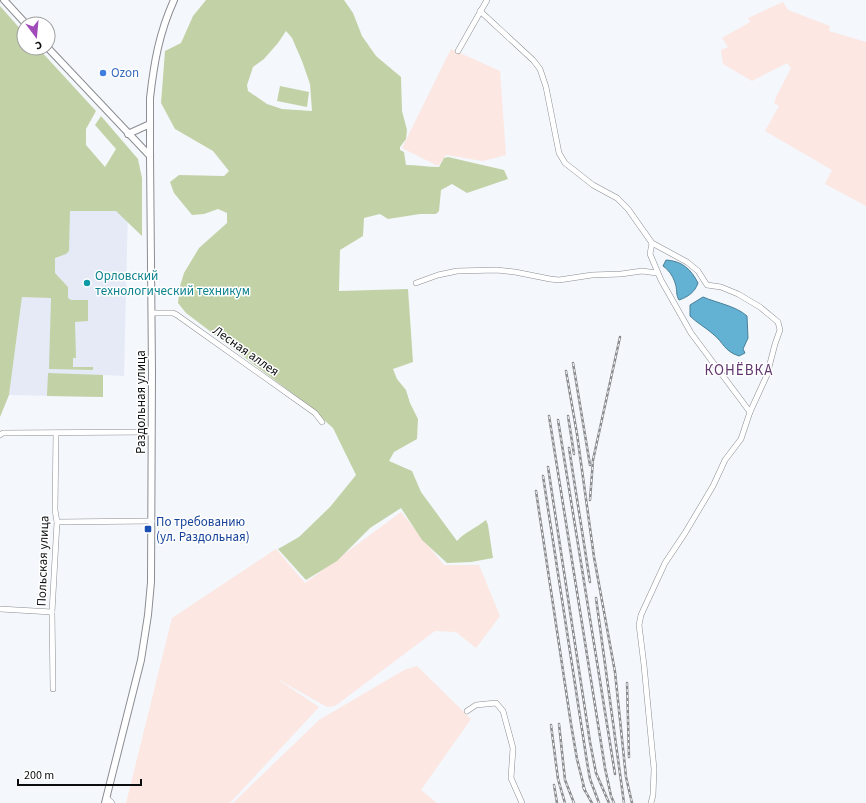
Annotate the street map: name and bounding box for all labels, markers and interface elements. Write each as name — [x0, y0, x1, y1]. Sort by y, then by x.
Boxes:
north arrow — [16, 16, 56, 56]
text: С — [33, 37, 44, 53]
place label: Ozon — [111, 64, 139, 82]
marker: Ozon — [98, 68, 108, 78]
place label: Орловский технологический техникум — [95, 267, 250, 300]
marker: Орловский технологический техникум — [82, 278, 92, 288]
street label: Лесная аллея — [209, 321, 283, 381]
street label: Раздольная улица — [132, 350, 150, 454]
district label: КОНЁВКА — [705, 360, 773, 381]
place label: По требованию (ул. Раздольная) — [156, 513, 250, 546]
street label: Польская улица — [32, 515, 54, 607]
marker: По требованию (ул. Раздольная) — [143, 524, 153, 534]
scale bar — [18, 761, 141, 787]
text: 200 m — [24, 767, 54, 784]

